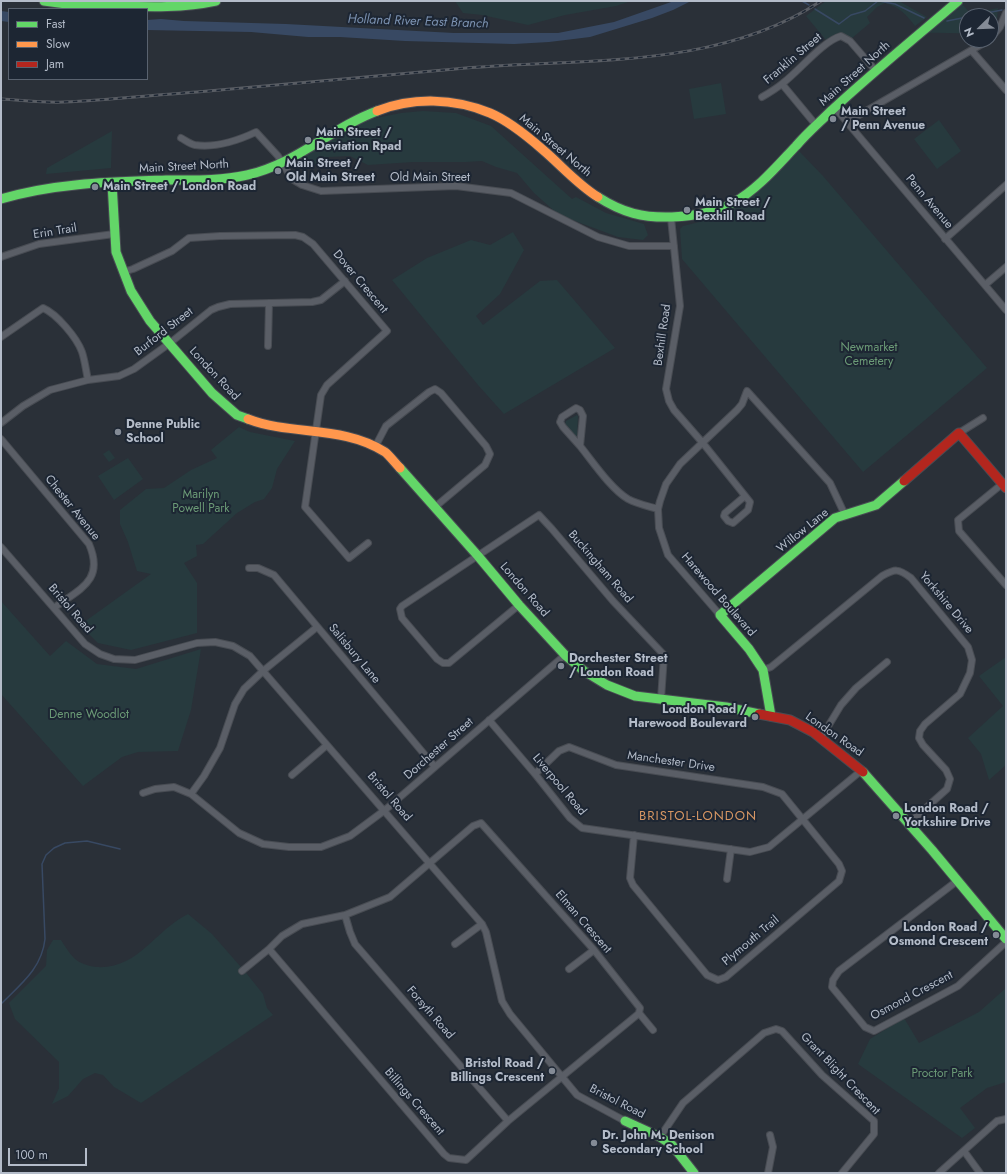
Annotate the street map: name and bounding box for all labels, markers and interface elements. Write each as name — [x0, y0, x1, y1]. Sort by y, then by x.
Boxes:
legend — [8, 8, 148, 80]
north arrow — [959, 8, 999, 48]
water label: Holland River East Branch — [347, 12, 489, 32]
text: Fast — [46, 15, 65, 33]
text: N — [960, 25, 978, 39]
street label: Franklin Street — [761, 30, 825, 88]
text: Slow — [46, 35, 70, 53]
street label: Main Street North — [817, 39, 893, 109]
text: Jam — [46, 55, 64, 73]
place label: Main Street / Penn Avenue — [841, 105, 925, 133]
street label: Main Street North — [516, 112, 594, 180]
marker: Main Street / Penn Avenue — [828, 114, 838, 124]
place label: Main Street / Deviation Rpad — [316, 126, 401, 154]
marker: Main Street / Deviation Rpad — [303, 135, 313, 145]
street label: Main Street North — [139, 157, 229, 177]
place label: Main Street / Old Main Street — [286, 157, 375, 185]
marker: Main Street / Old Main Street — [273, 166, 283, 176]
street label: Old Main Street — [390, 171, 470, 185]
street label: Penn Avenue — [902, 172, 956, 232]
place label: Main Street / London Road — [103, 180, 256, 194]
marker: Main Street / London Road — [90, 182, 100, 192]
place label: Main Street / Bexhill Road — [695, 196, 771, 224]
marker: Main Street / Bexhill Road — [682, 205, 692, 215]
street label: Erin Trail — [32, 221, 78, 243]
street label: Dover Crescent — [329, 248, 391, 316]
street label: Bexhill Road — [652, 303, 674, 367]
street label: Burford Street — [132, 305, 196, 359]
park label: Newmarket Cemetery — [841, 341, 897, 369]
street label: London Road — [186, 344, 242, 404]
place label: Denne Public School — [126, 418, 200, 446]
marker: Denne Public School — [113, 427, 123, 437]
street label: Chester Avenue — [41, 473, 103, 543]
park label: Marilyn Powell Park — [172, 488, 230, 516]
street label: Willow Lane — [774, 506, 832, 556]
street label: Buckingham Road — [565, 528, 635, 606]
street label: Harewood Boulevard — [678, 550, 758, 640]
street label: London Road — [496, 560, 552, 620]
street label: Yorkshire Drive — [916, 569, 976, 637]
street label: Bristol Road — [45, 581, 95, 637]
street label: Salisbury Lane — [325, 621, 383, 687]
place label: Dorchester Street / London Road — [569, 652, 668, 680]
marker: Dorchester Street / London Road — [556, 661, 566, 671]
place label: London Road / Harewood Boulevard — [629, 703, 747, 731]
park label: Denne Woodlot — [49, 708, 129, 722]
street label: London Road — [802, 710, 866, 760]
marker: London Road / Harewood Boulevard — [750, 712, 760, 722]
street label: Dorchester Street — [401, 715, 477, 783]
street label: Manchester Drive — [626, 749, 716, 775]
street label: Liverpool Road — [529, 751, 589, 819]
street label: Bristol Road — [364, 769, 414, 825]
place label: London Road / Yorkshire Drive — [904, 802, 991, 830]
district label: BRISTOL-LONDON — [639, 809, 757, 825]
marker: London Road / Yorkshire Drive — [891, 811, 901, 821]
street label: Elman Crescent — [552, 888, 614, 956]
street label: Plymouth Trail — [720, 913, 782, 969]
place label: London Road / Osmond Crescent — [889, 921, 988, 949]
marker: London Road / Osmond Crescent — [991, 930, 1001, 940]
street label: Osmond Crescent — [868, 968, 956, 1024]
street label: Forsyth Road — [403, 984, 457, 1042]
street label: Grant Blight Crescent — [797, 1030, 883, 1118]
place label: Bristol Road / Billings Crescent — [451, 1057, 544, 1085]
street label: Billings Crescent — [381, 1065, 447, 1139]
marker: Bristol Road / Billings Crescent — [547, 1066, 557, 1076]
park label: Proctor Park — [911, 1067, 973, 1081]
street label: Bristol Road — [587, 1082, 647, 1122]
place label: Dr. John M. Denison Secondary School — [602, 1129, 714, 1157]
marker: Dr. John M. Denison Secondary School — [589, 1138, 599, 1148]
scale bar — [10, 1140, 89, 1166]
text: 100 m — [15, 1146, 48, 1164]

